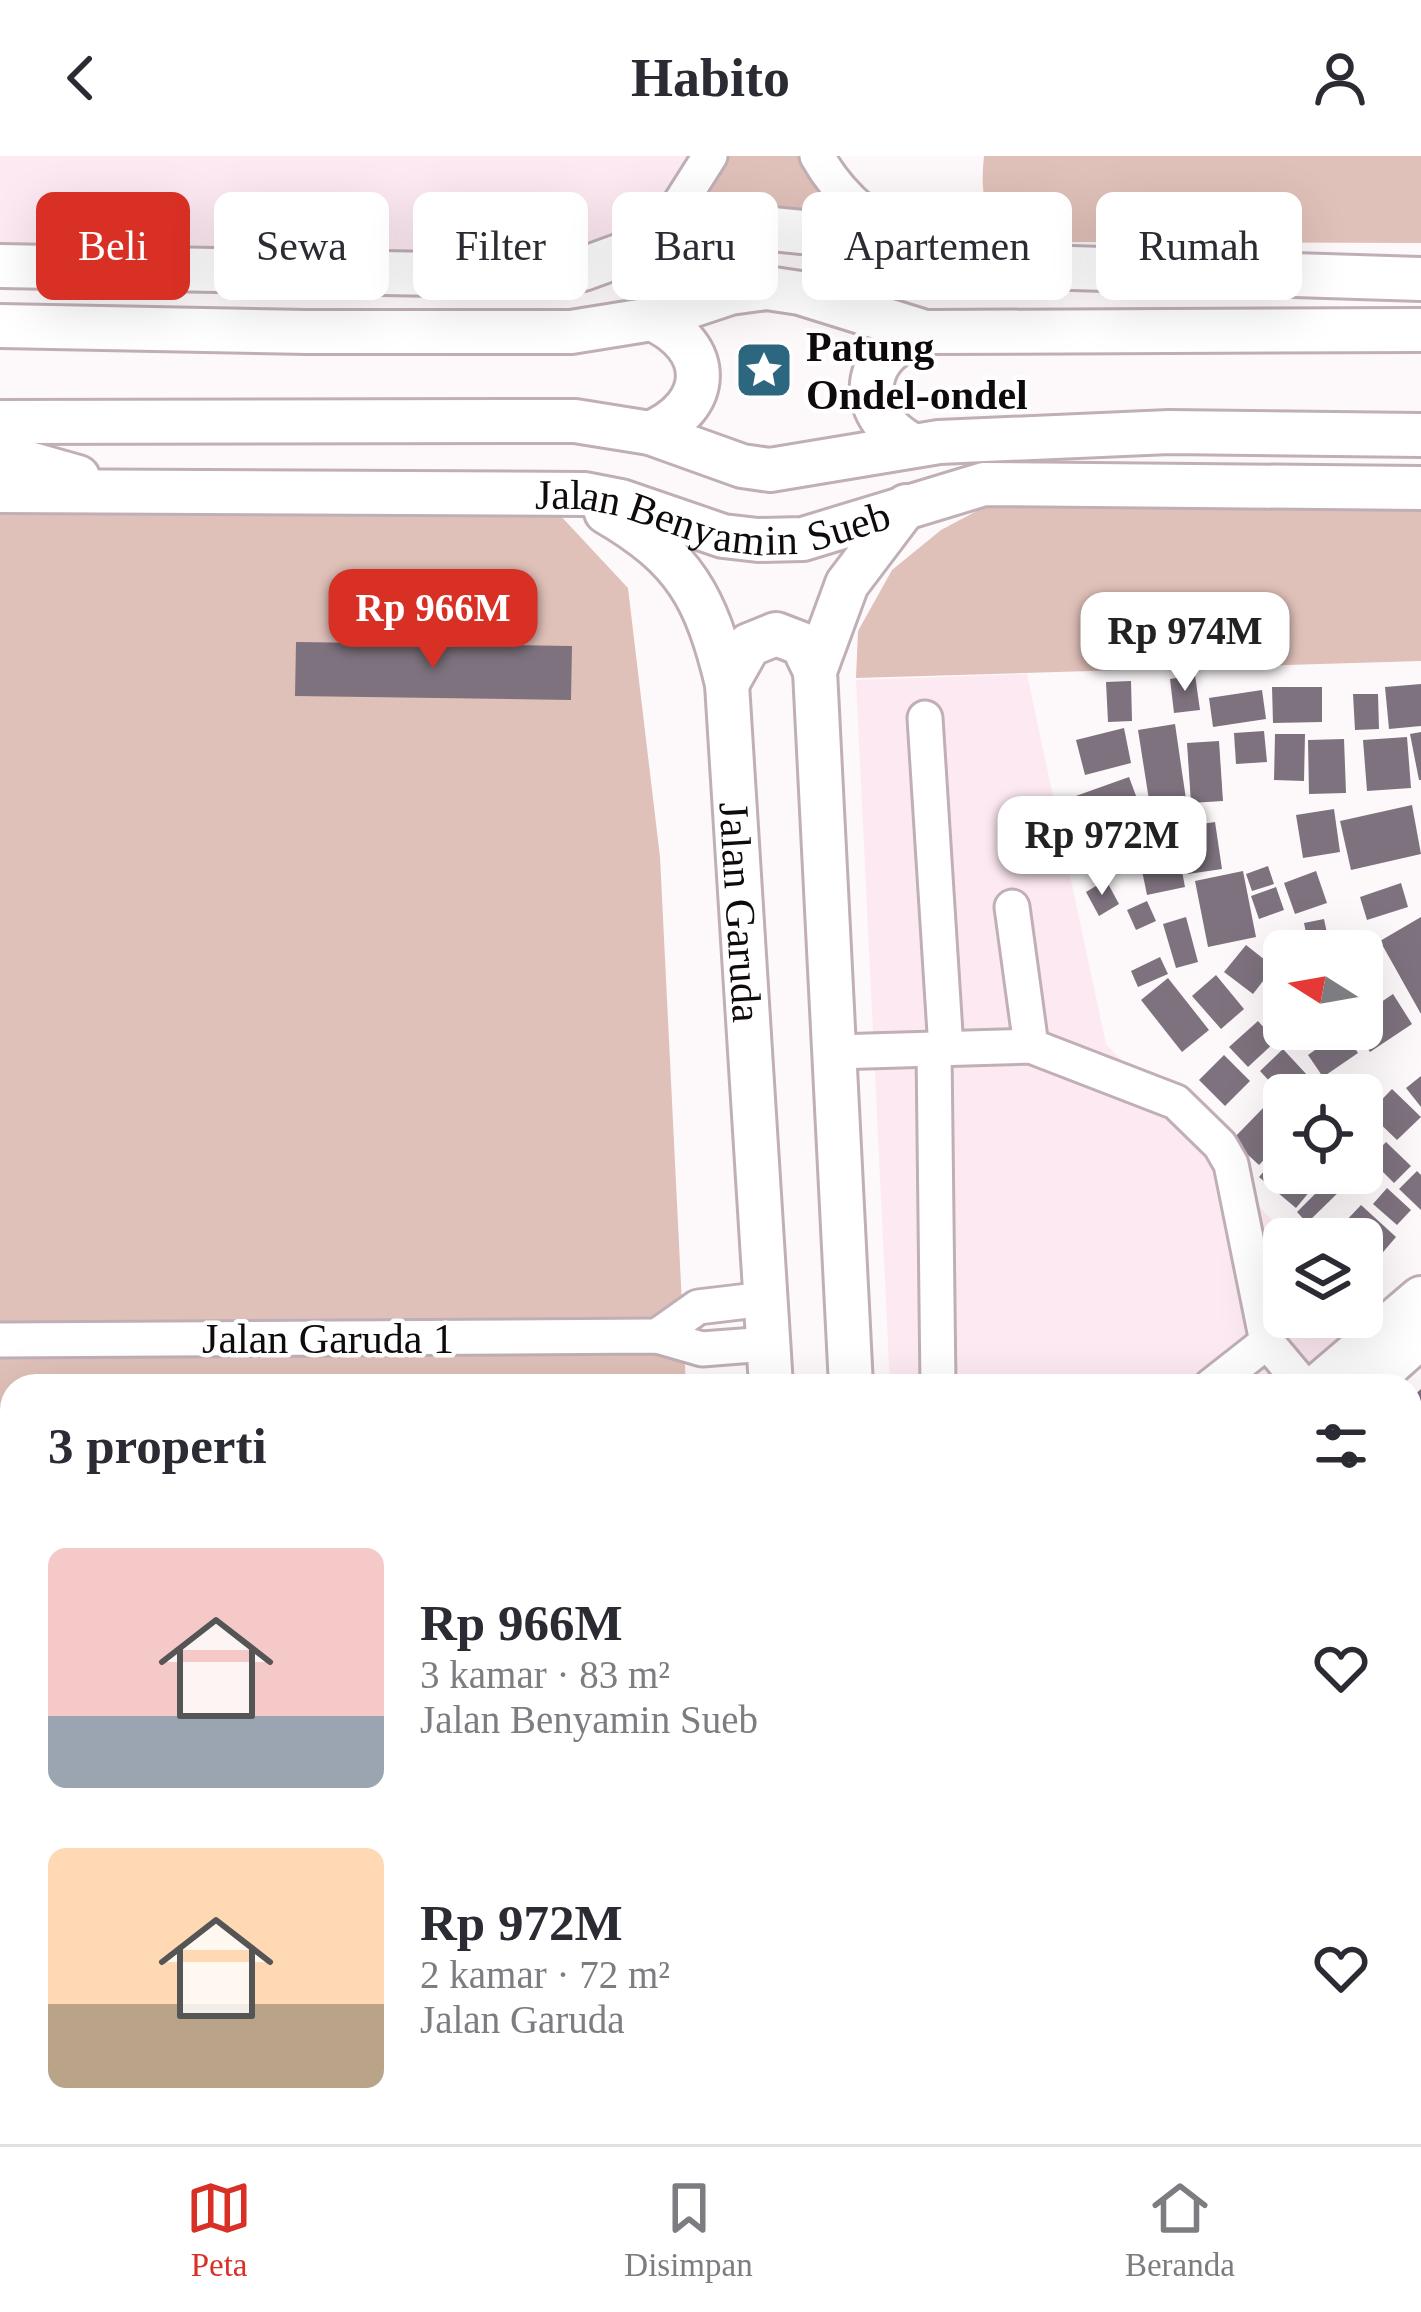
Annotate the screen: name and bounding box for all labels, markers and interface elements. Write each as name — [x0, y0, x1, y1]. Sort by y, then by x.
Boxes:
icon: back — [48, 45, 114, 111]
icon: person — [1307, 45, 1373, 111]
text: Habito — [631, 48, 790, 108]
chip: Beli — [36, 192, 190, 300]
chip: Sewa — [214, 192, 389, 300]
chip: Filter — [413, 192, 588, 300]
chip: Baru — [612, 192, 778, 300]
chip: Apartemen — [802, 192, 1072, 300]
chip: Rumah — [1096, 192, 1302, 300]
place label: Patung Ondel-ondel — [806, 324, 1028, 418]
place icon: Patung Ondel-ondel — [733, 339, 795, 401]
street label: Jalan Benyamin Sueb — [535, 472, 895, 565]
pin: Rp 966M — [322, 569, 544, 671]
text: Rp 966M — [356, 586, 510, 629]
pin: Rp 974M — [1074, 592, 1296, 694]
text: Rp 974M — [1108, 609, 1262, 652]
pin: Rp 972M — [991, 796, 1213, 898]
street label: Jalan Garuda — [710, 801, 770, 1024]
text: Rp 972M — [1025, 813, 1179, 856]
north arrow — [1263, 930, 1383, 1050]
map controls — [1263, 930, 1383, 1338]
button: locate — [1263, 1074, 1383, 1194]
button: layers — [1263, 1218, 1383, 1338]
street label: Jalan Garuda 1 — [202, 1316, 454, 1362]
icon: filters — [1308, 1413, 1374, 1479]
text: 3 properti — [48, 1418, 267, 1474]
text: Rp 966M — [420, 1595, 623, 1651]
icon: home — [144, 1596, 288, 1740]
icon: heart — [1308, 1635, 1374, 1701]
text: 3 kamar · 83 m² — [420, 1653, 670, 1696]
text: Jalan Benyamin Sueb — [420, 1698, 758, 1741]
text: Rp 972M — [420, 1895, 623, 1951]
icon: home — [144, 1896, 288, 2040]
icon: heart — [1308, 1935, 1374, 2001]
text: 2 kamar · 72 m² — [420, 1953, 670, 1996]
text: Jalan Garuda — [420, 1998, 625, 2041]
tab: Peta — [186, 2175, 252, 2284]
tab: Disimpan — [624, 2175, 753, 2284]
tab: Beranda — [1125, 2175, 1235, 2284]

